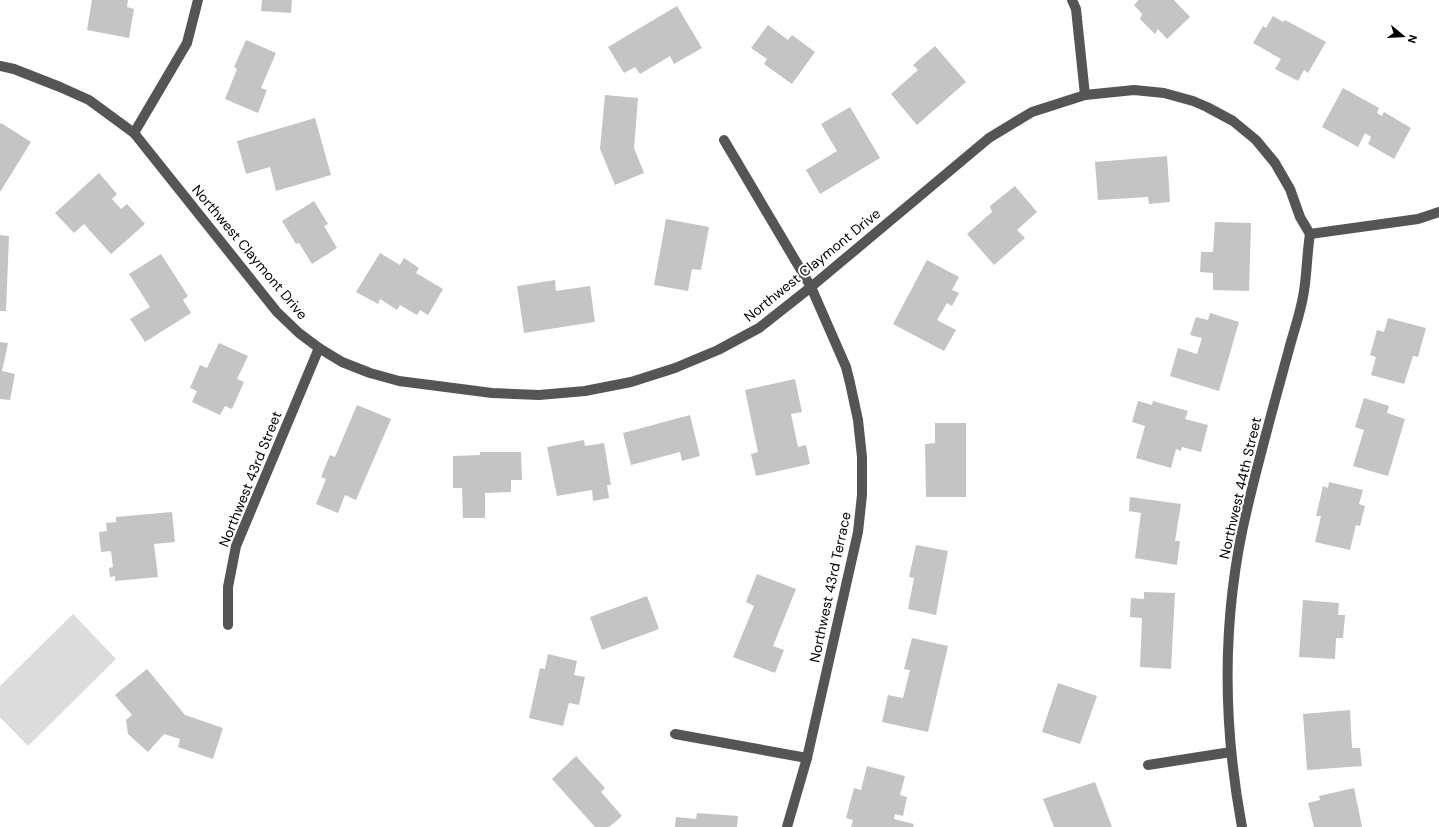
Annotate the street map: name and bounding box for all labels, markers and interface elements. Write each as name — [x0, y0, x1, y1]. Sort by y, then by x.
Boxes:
north arrow — [1383, 16, 1423, 56]
text: N — [1405, 33, 1420, 45]
street label: Northwest Claymont Drive — [188, 181, 312, 323]
street label: Northwest Claymont Drive — [740, 204, 884, 326]
street label: Northwest 43rd Street — [215, 408, 285, 550]
street label: Northwest 44th Street — [1215, 415, 1265, 561]
street label: Northwest 43rd Terrace — [805, 510, 855, 664]

